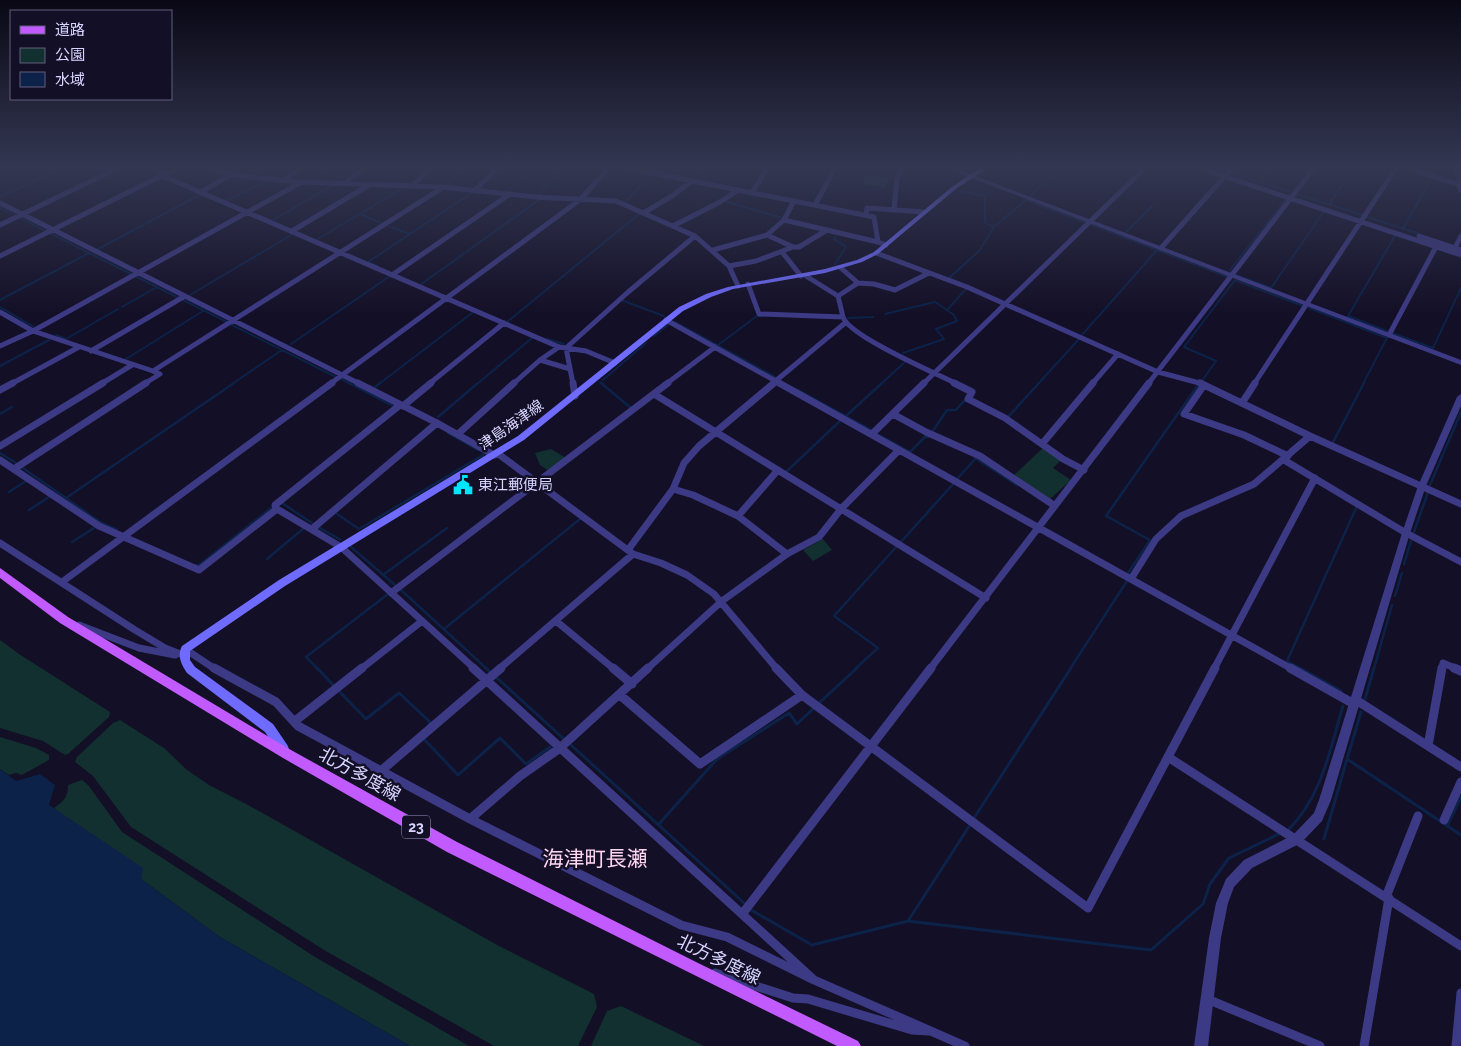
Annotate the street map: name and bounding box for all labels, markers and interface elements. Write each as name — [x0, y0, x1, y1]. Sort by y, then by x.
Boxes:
legend — [10, 10, 172, 100]
text: 道路 — [55, 21, 85, 39]
text: 公園 — [55, 46, 85, 64]
text: 水域 — [55, 71, 85, 89]
street label: 津島海津線 — [475, 396, 547, 454]
public building icon: 東江郵便局 — [452, 474, 474, 496]
place label: 東江郵便局 — [478, 476, 553, 494]
street label: 北方多度線 — [316, 743, 404, 805]
road number: 23 — [402, 816, 430, 839]
district label: 海津町長瀬 — [543, 846, 648, 871]
street label: 北方多度線 — [674, 930, 764, 988]

